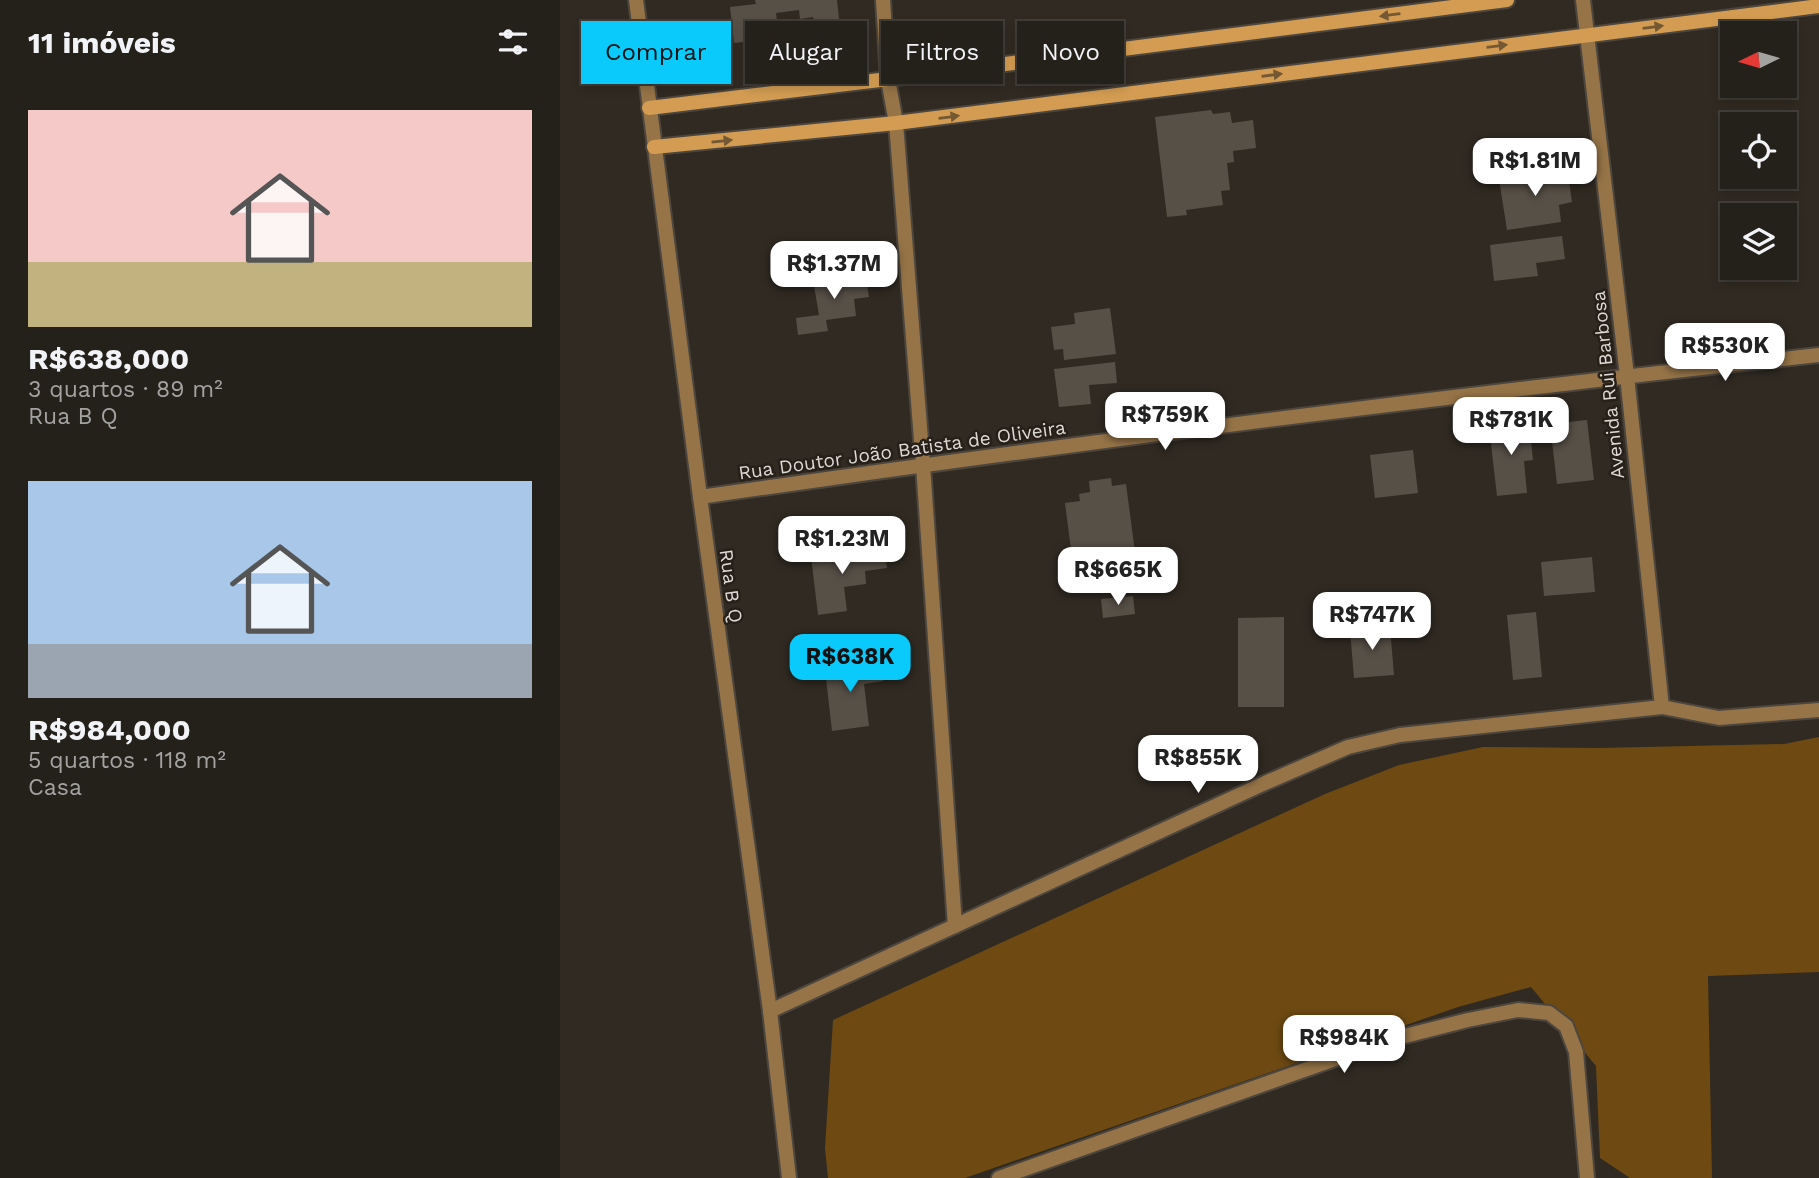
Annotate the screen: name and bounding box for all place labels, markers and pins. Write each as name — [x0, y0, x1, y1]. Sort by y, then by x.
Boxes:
pin: R$1.81M — [1470, 138, 1600, 198]
pin: R$1.37M — [769, 242, 899, 301]
pin: R$530K — [1668, 324, 1782, 383]
pin: R$759K — [1108, 392, 1222, 452]
pin: R$781K — [1454, 398, 1568, 457]
pin: R$1.23M — [777, 516, 907, 576]
pin: R$665K — [1061, 548, 1175, 607]
pin: R$747K — [1315, 592, 1429, 652]
pin: R$638K — [793, 634, 907, 694]
pin: R$855K — [1141, 736, 1255, 795]
pin: R$984K — [1287, 1016, 1401, 1075]

